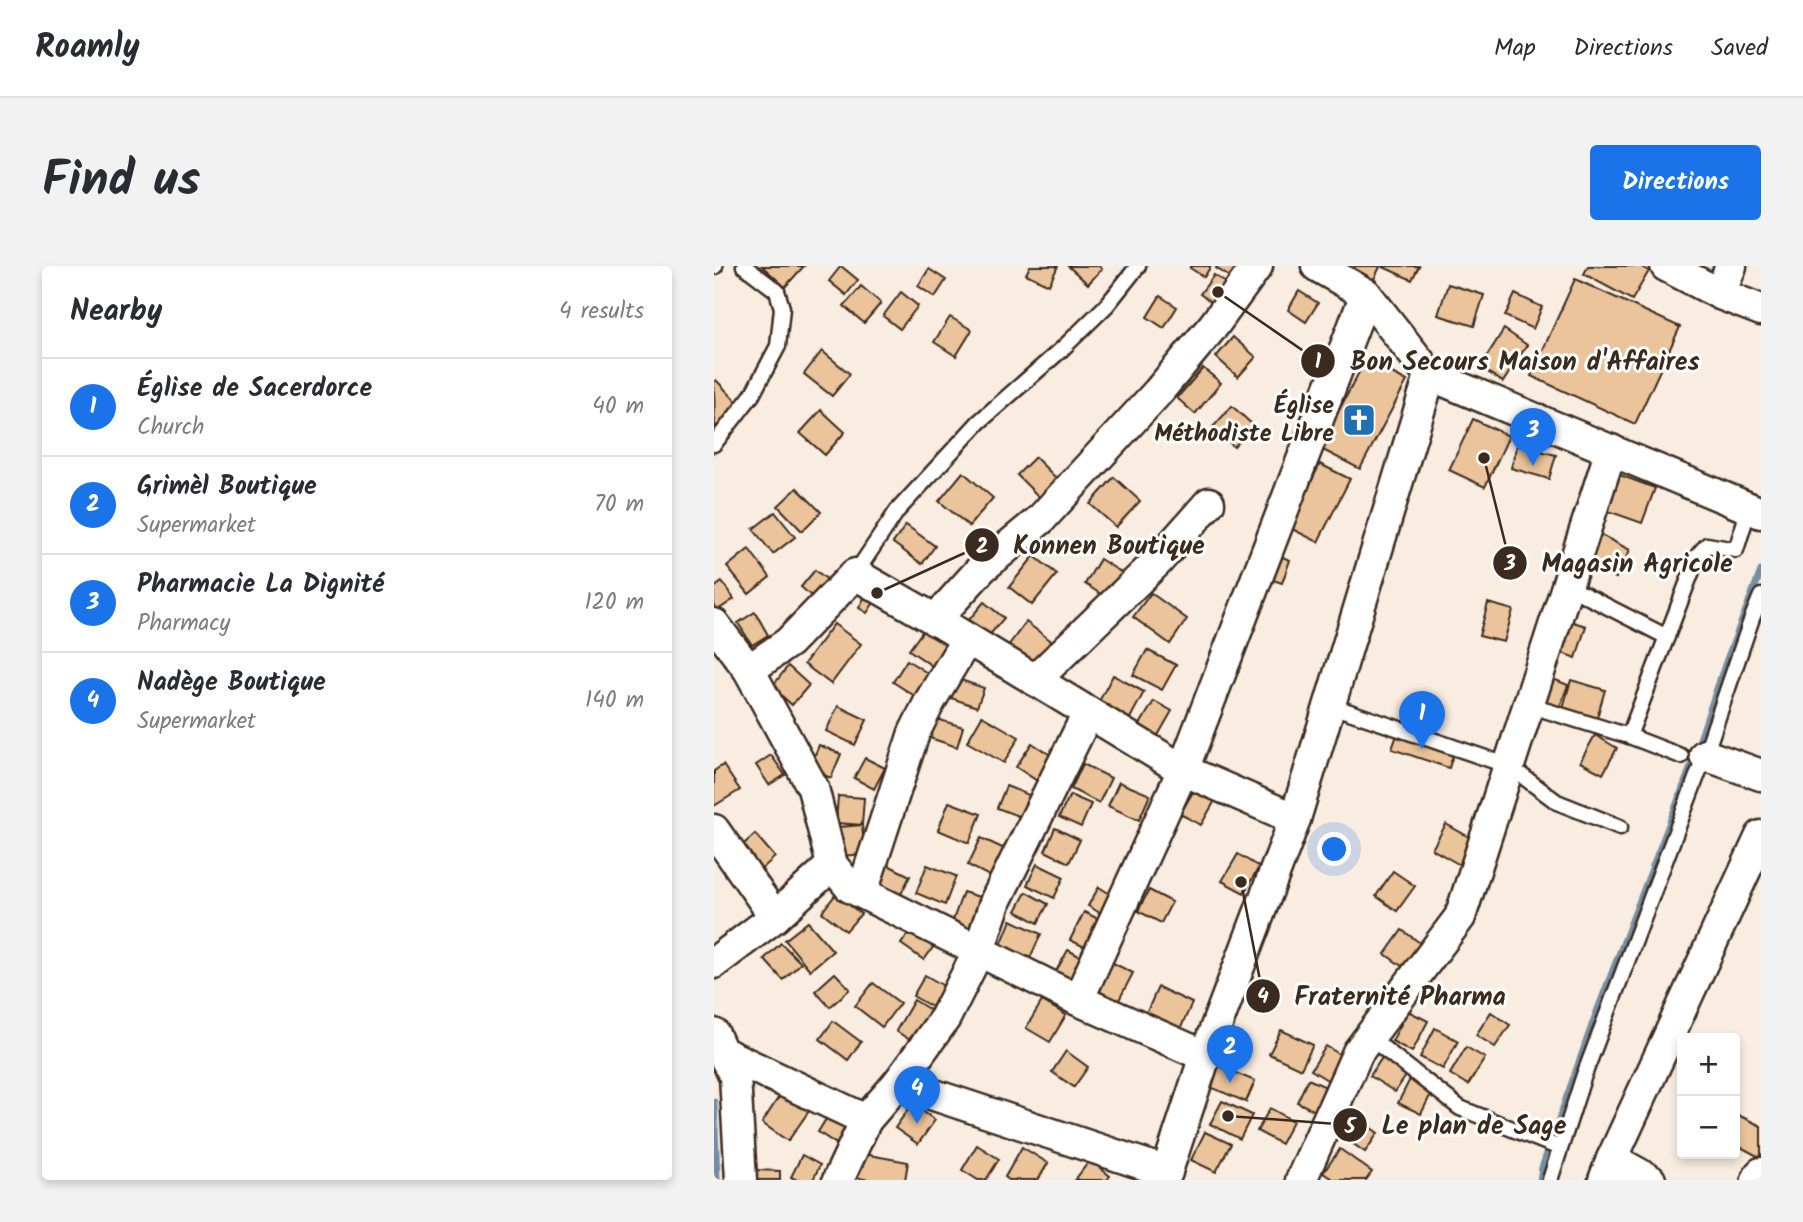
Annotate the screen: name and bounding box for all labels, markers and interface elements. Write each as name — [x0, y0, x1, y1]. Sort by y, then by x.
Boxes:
text: Roamly — [35, 22, 140, 75]
text: Map — [1494, 29, 1536, 68]
text: Directions — [1574, 29, 1673, 68]
text: Saved — [1711, 29, 1768, 68]
text: Find us — [42, 143, 200, 221]
button: Directions — [1590, 145, 1761, 220]
text: Nearby — [70, 288, 162, 336]
text: 4 results — [559, 294, 644, 330]
callout: Bon Secours Maison d'Affaires — [1301, 337, 1713, 384]
text: Bon Secours Maison d'Affaires — [1350, 342, 1700, 384]
text: 1 — [1315, 346, 1322, 379]
text: Église de Sacerdorce — [137, 368, 372, 410]
place label: Église Méthodiste Libre — [1154, 387, 1334, 454]
text: 1 — [90, 389, 96, 425]
text: 40 m — [592, 389, 644, 425]
church icon: Église Méthodiste Libre — [1340, 401, 1378, 439]
pin: 3 — [1510, 408, 1556, 466]
text: Church — [137, 410, 204, 446]
text: Grimèl Boutique — [137, 466, 317, 508]
text: 2 — [86, 487, 100, 523]
text: 70 m — [594, 487, 644, 523]
text: Supermarket — [137, 508, 256, 544]
callout: Konnen Boutique — [965, 522, 1219, 569]
text: Konnen Boutique — [1013, 526, 1205, 568]
text: 2 — [976, 531, 988, 564]
callout: Magasin Agricole — [1493, 539, 1747, 586]
text: Magasin Agricole — [1541, 544, 1733, 586]
text: 3 — [1503, 548, 1516, 581]
text: Pharmacie La Dignité — [137, 564, 384, 606]
text: 3 — [87, 585, 99, 621]
text: 120 m — [584, 585, 644, 621]
text: Pharmacy — [137, 606, 230, 642]
text: Nadège Boutique — [137, 662, 326, 704]
text: 4 — [87, 683, 99, 719]
text: 140 m — [585, 683, 644, 719]
pin: 1 — [1399, 691, 1445, 749]
text: Supermarket — [137, 704, 256, 740]
your location — [1317, 832, 1351, 866]
callout: Fraternité Pharma — [1246, 972, 1520, 1019]
text: Fraternité Pharma — [1294, 977, 1506, 1019]
text: 4 — [1257, 981, 1269, 1014]
pin: 2 — [1207, 1025, 1253, 1083]
map controls — [1677, 1033, 1740, 1159]
button: + — [1677, 1033, 1740, 1096]
pin: 4 — [894, 1066, 940, 1124]
button: − — [1677, 1096, 1740, 1159]
callout: Le plan de Sage — [1333, 1102, 1581, 1149]
text: Le plan de Sage — [1382, 1106, 1567, 1148]
text: 5 — [1344, 1111, 1358, 1144]

